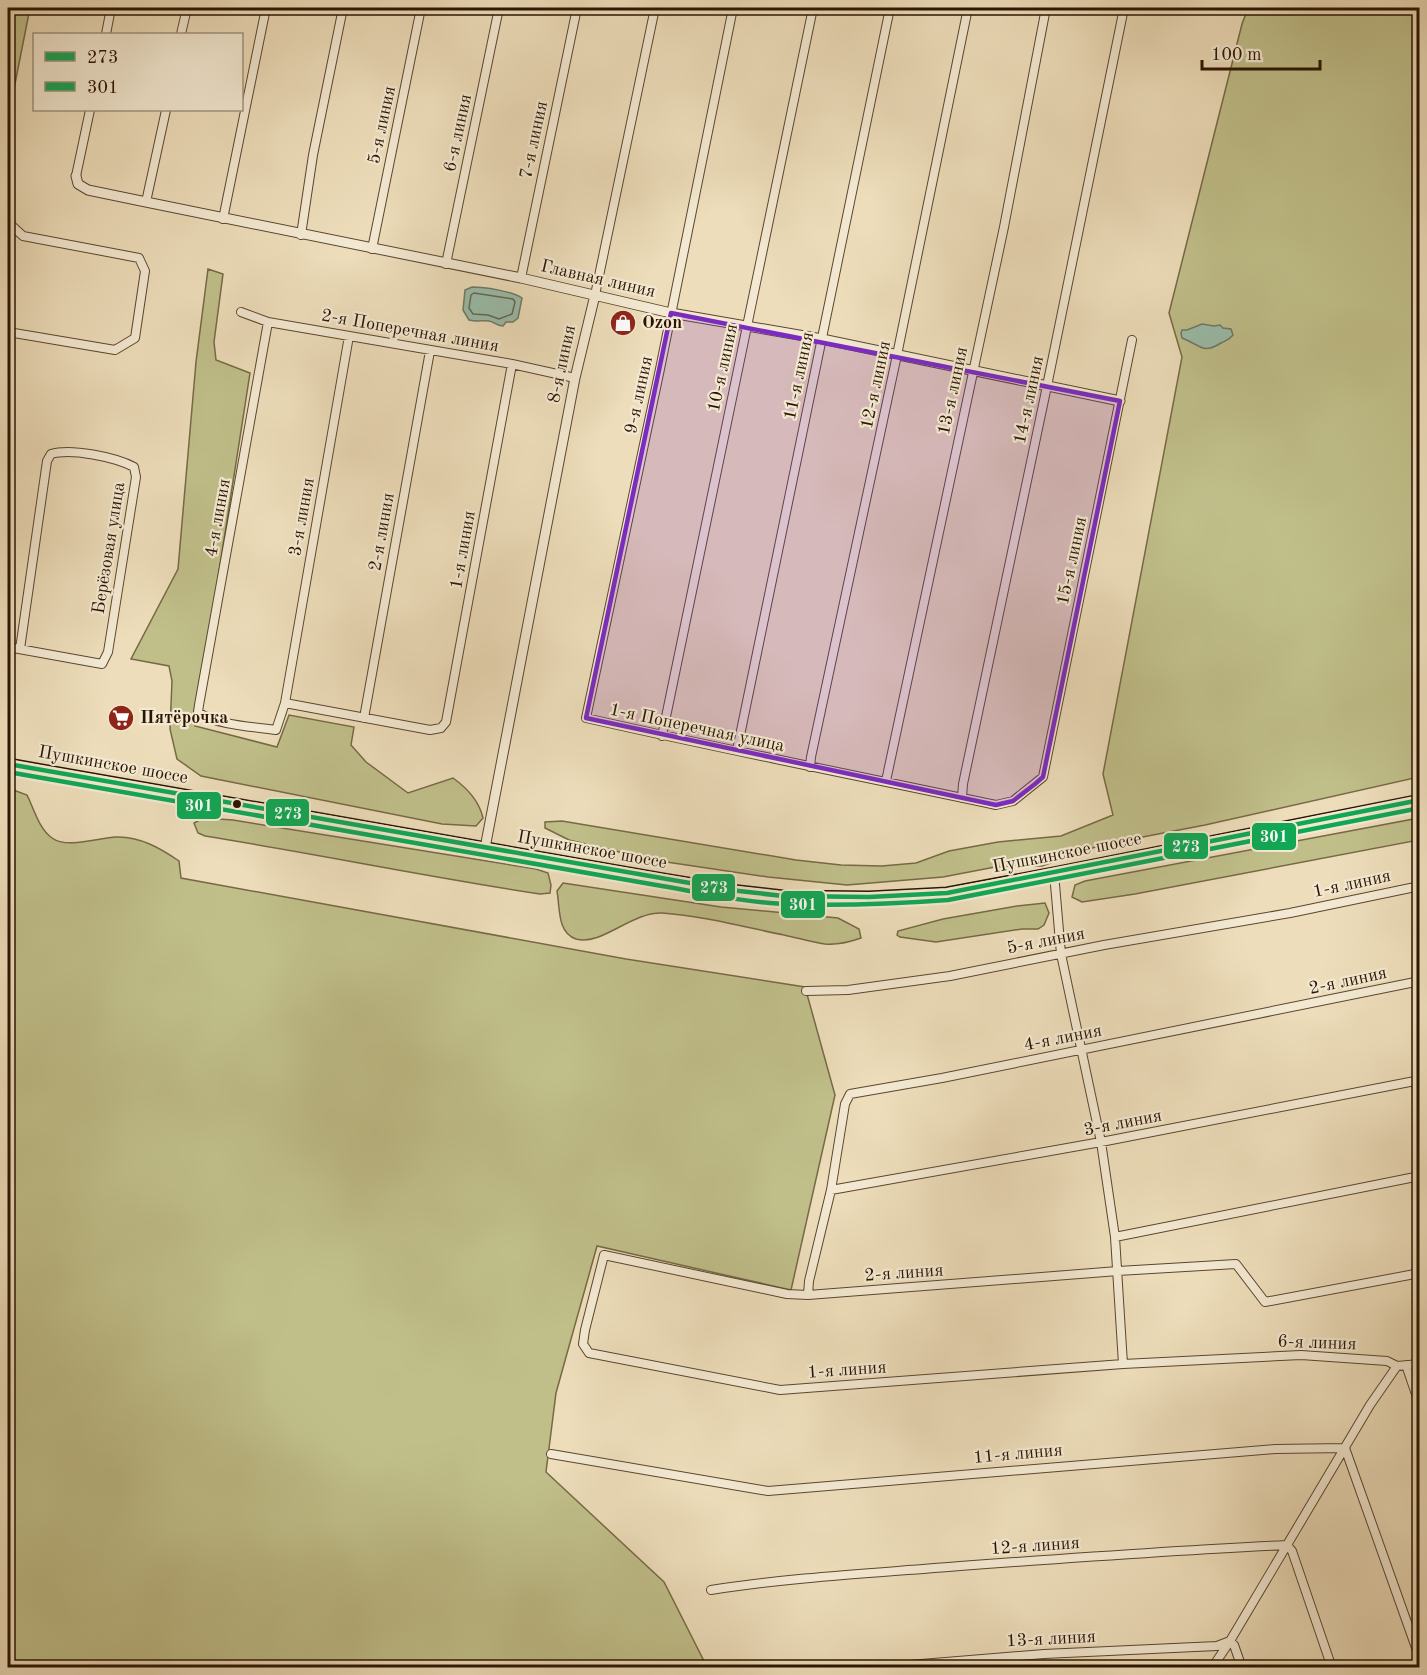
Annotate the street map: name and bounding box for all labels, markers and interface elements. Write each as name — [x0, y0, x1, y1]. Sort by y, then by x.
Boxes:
legend — [33, 33, 243, 111]
scale bar — [1202, 33, 1320, 71]
text: 100 m — [1211, 46, 1262, 64]
text: 273 — [87, 49, 118, 67]
text: 301 — [87, 79, 118, 97]
street label: 5-я линия — [365, 84, 399, 166]
street label: 6-я линия — [441, 92, 475, 174]
street label: 7-я линия — [517, 99, 551, 181]
street label: Главная линия — [539, 257, 657, 301]
street label: 2-я Поперечная линия — [320, 306, 500, 356]
shop icon: Ozon — [608, 308, 638, 338]
place label: Ozon — [642, 314, 682, 332]
street label: 10-я линия — [705, 322, 741, 414]
street label: 8-я линия — [545, 323, 579, 405]
street label: 11-я линия — [781, 330, 817, 422]
street label: 12-я линия — [858, 339, 894, 431]
street label: 13-я линия — [935, 345, 971, 437]
street label: 9-я линия — [622, 354, 656, 436]
street label: 14-я линия — [1011, 354, 1047, 446]
street label: 3-я линия — [286, 476, 318, 558]
street label: 4-я линия — [202, 477, 234, 559]
street label: Берёзовая улица — [90, 481, 128, 615]
street label: 2-я линия — [366, 491, 398, 573]
street label: 1-я линия — [447, 509, 479, 591]
street label: 15-я линия — [1054, 515, 1090, 607]
street label: 1-я Поперечная улица — [608, 701, 786, 755]
supermarket icon: Пятёрочка — [106, 703, 136, 733]
place label: Пятёрочка — [140, 709, 228, 727]
street label: Пушкинское шоссе — [37, 743, 189, 787]
line badge: 301 — [176, 791, 222, 820]
unlabelled marker — [231, 798, 243, 810]
line badge: 273 — [265, 798, 310, 827]
text: 301 — [185, 799, 213, 815]
text: 273 — [274, 807, 302, 823]
line badge: 301 — [1251, 822, 1297, 851]
street label: Пушкинское шоссе — [516, 828, 668, 872]
street label: Пушкинское шоссе — [991, 830, 1143, 876]
text: 301 — [1260, 830, 1288, 846]
line badge: 273 — [1163, 832, 1209, 860]
text: 273 — [1172, 840, 1200, 856]
street label: 1-я линия — [1311, 867, 1393, 901]
line badge: 273 — [691, 873, 736, 902]
text: 273 — [700, 881, 728, 897]
line badge: 301 — [780, 890, 826, 919]
text: 301 — [789, 898, 817, 914]
street label: 5-я линия — [1005, 925, 1087, 957]
street label: 2-я линия — [1307, 964, 1389, 998]
street label: 4-я линия — [1022, 1022, 1104, 1054]
street label: 3-я линия — [1082, 1107, 1164, 1139]
street label: 2-я линия — [864, 1261, 944, 1285]
street label: 6-я линия — [1277, 1333, 1357, 1353]
street label: 1-я линия — [807, 1358, 887, 1382]
street label: 11-я линия — [973, 1441, 1063, 1467]
street label: 12-я линия — [990, 1534, 1080, 1558]
street label: 13-я линия — [1006, 1628, 1096, 1650]

